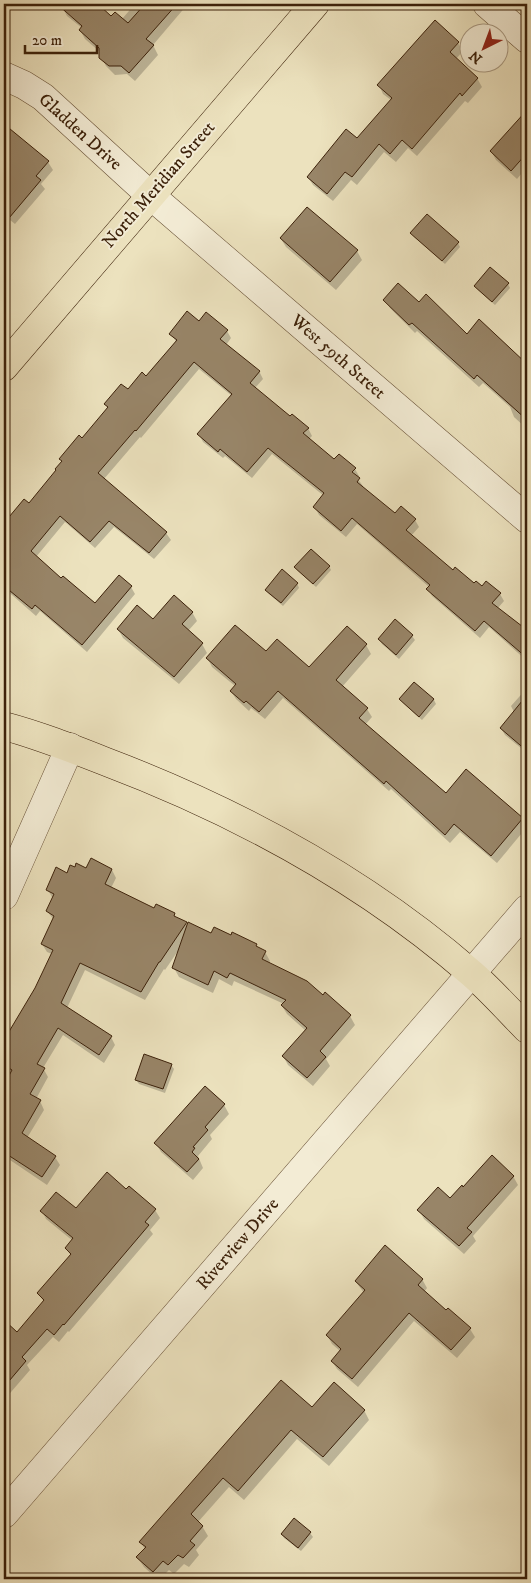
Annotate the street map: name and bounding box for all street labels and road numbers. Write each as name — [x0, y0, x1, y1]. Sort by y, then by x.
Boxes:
street label: Gladden Drive — [34, 89, 126, 175]
street label: North Meridian Street — [98, 117, 220, 253]
street label: West 59th Street — [285, 309, 390, 404]
street label: Riverview Drive — [192, 1194, 284, 1294]

